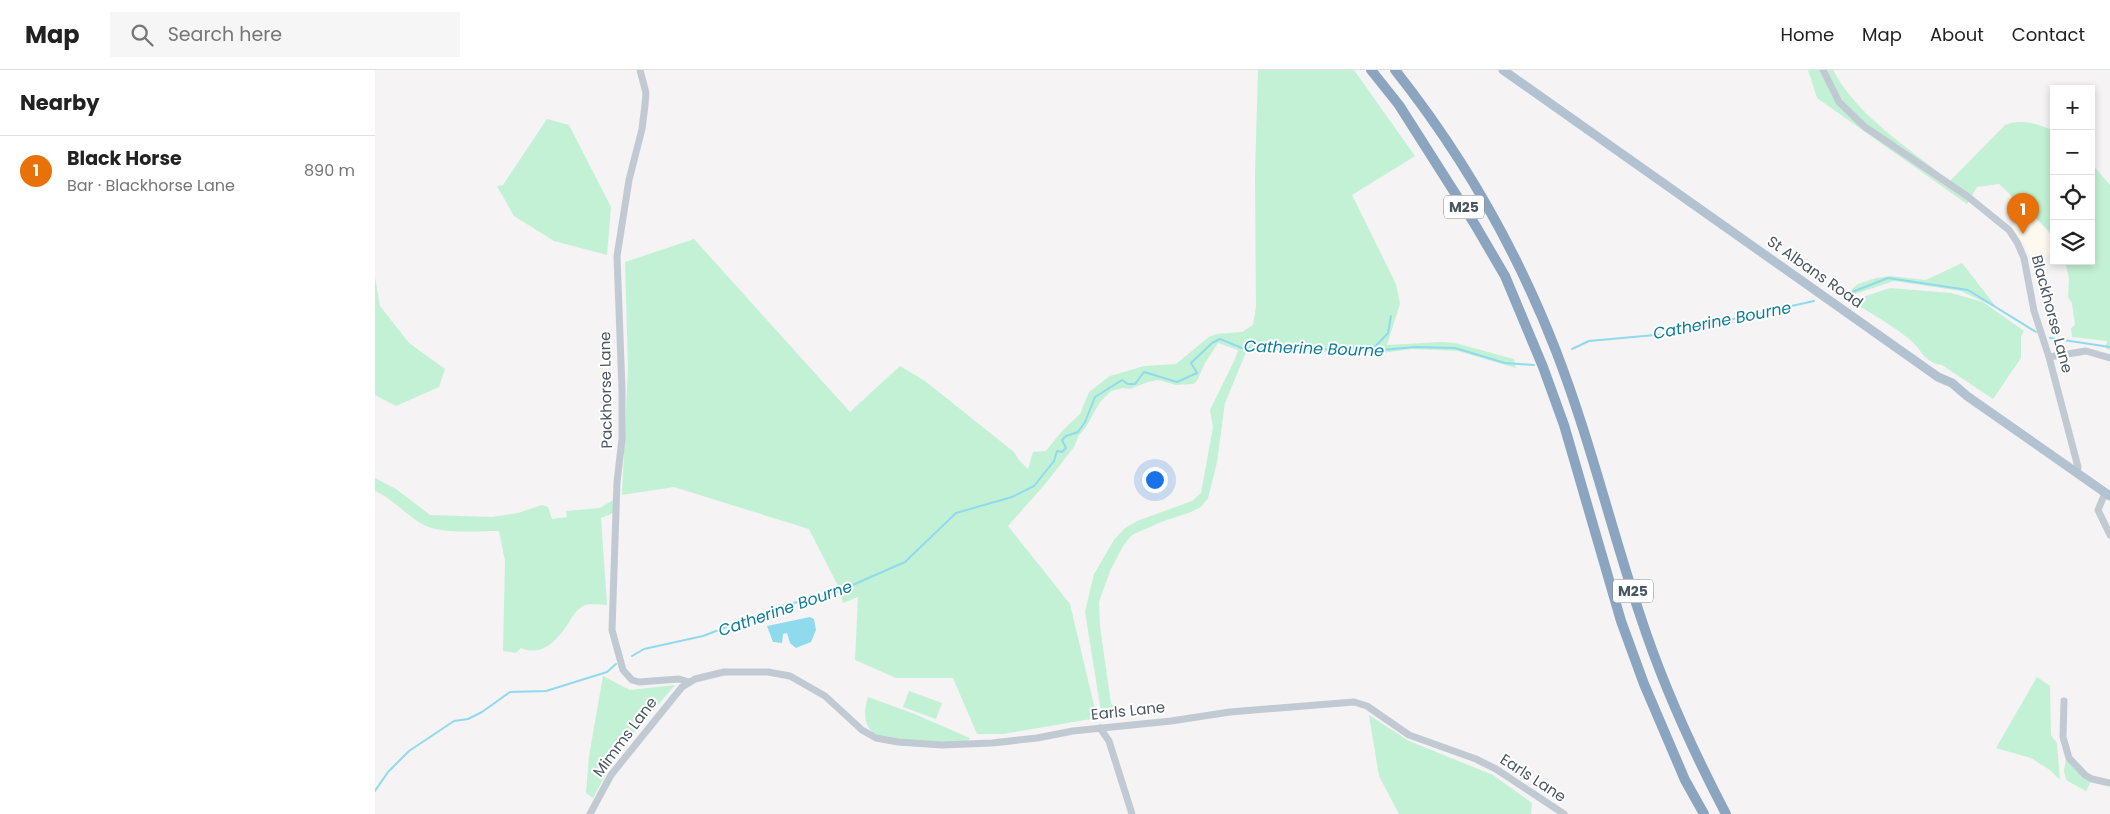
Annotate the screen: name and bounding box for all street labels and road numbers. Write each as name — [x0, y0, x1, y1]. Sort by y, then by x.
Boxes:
road number: M25 — [1444, 195, 1484, 218]
street label: St Albans Road — [1763, 231, 1868, 313]
street label: Blackhorse Lane — [2027, 253, 2078, 375]
street label: Packhorse Lane — [594, 331, 617, 449]
road number: M25 — [1613, 580, 1653, 602]
street label: Mimms Lane — [588, 692, 662, 781]
street label: Earls Lane — [1090, 696, 1166, 725]
street label: Earls Lane — [1496, 748, 1570, 807]

